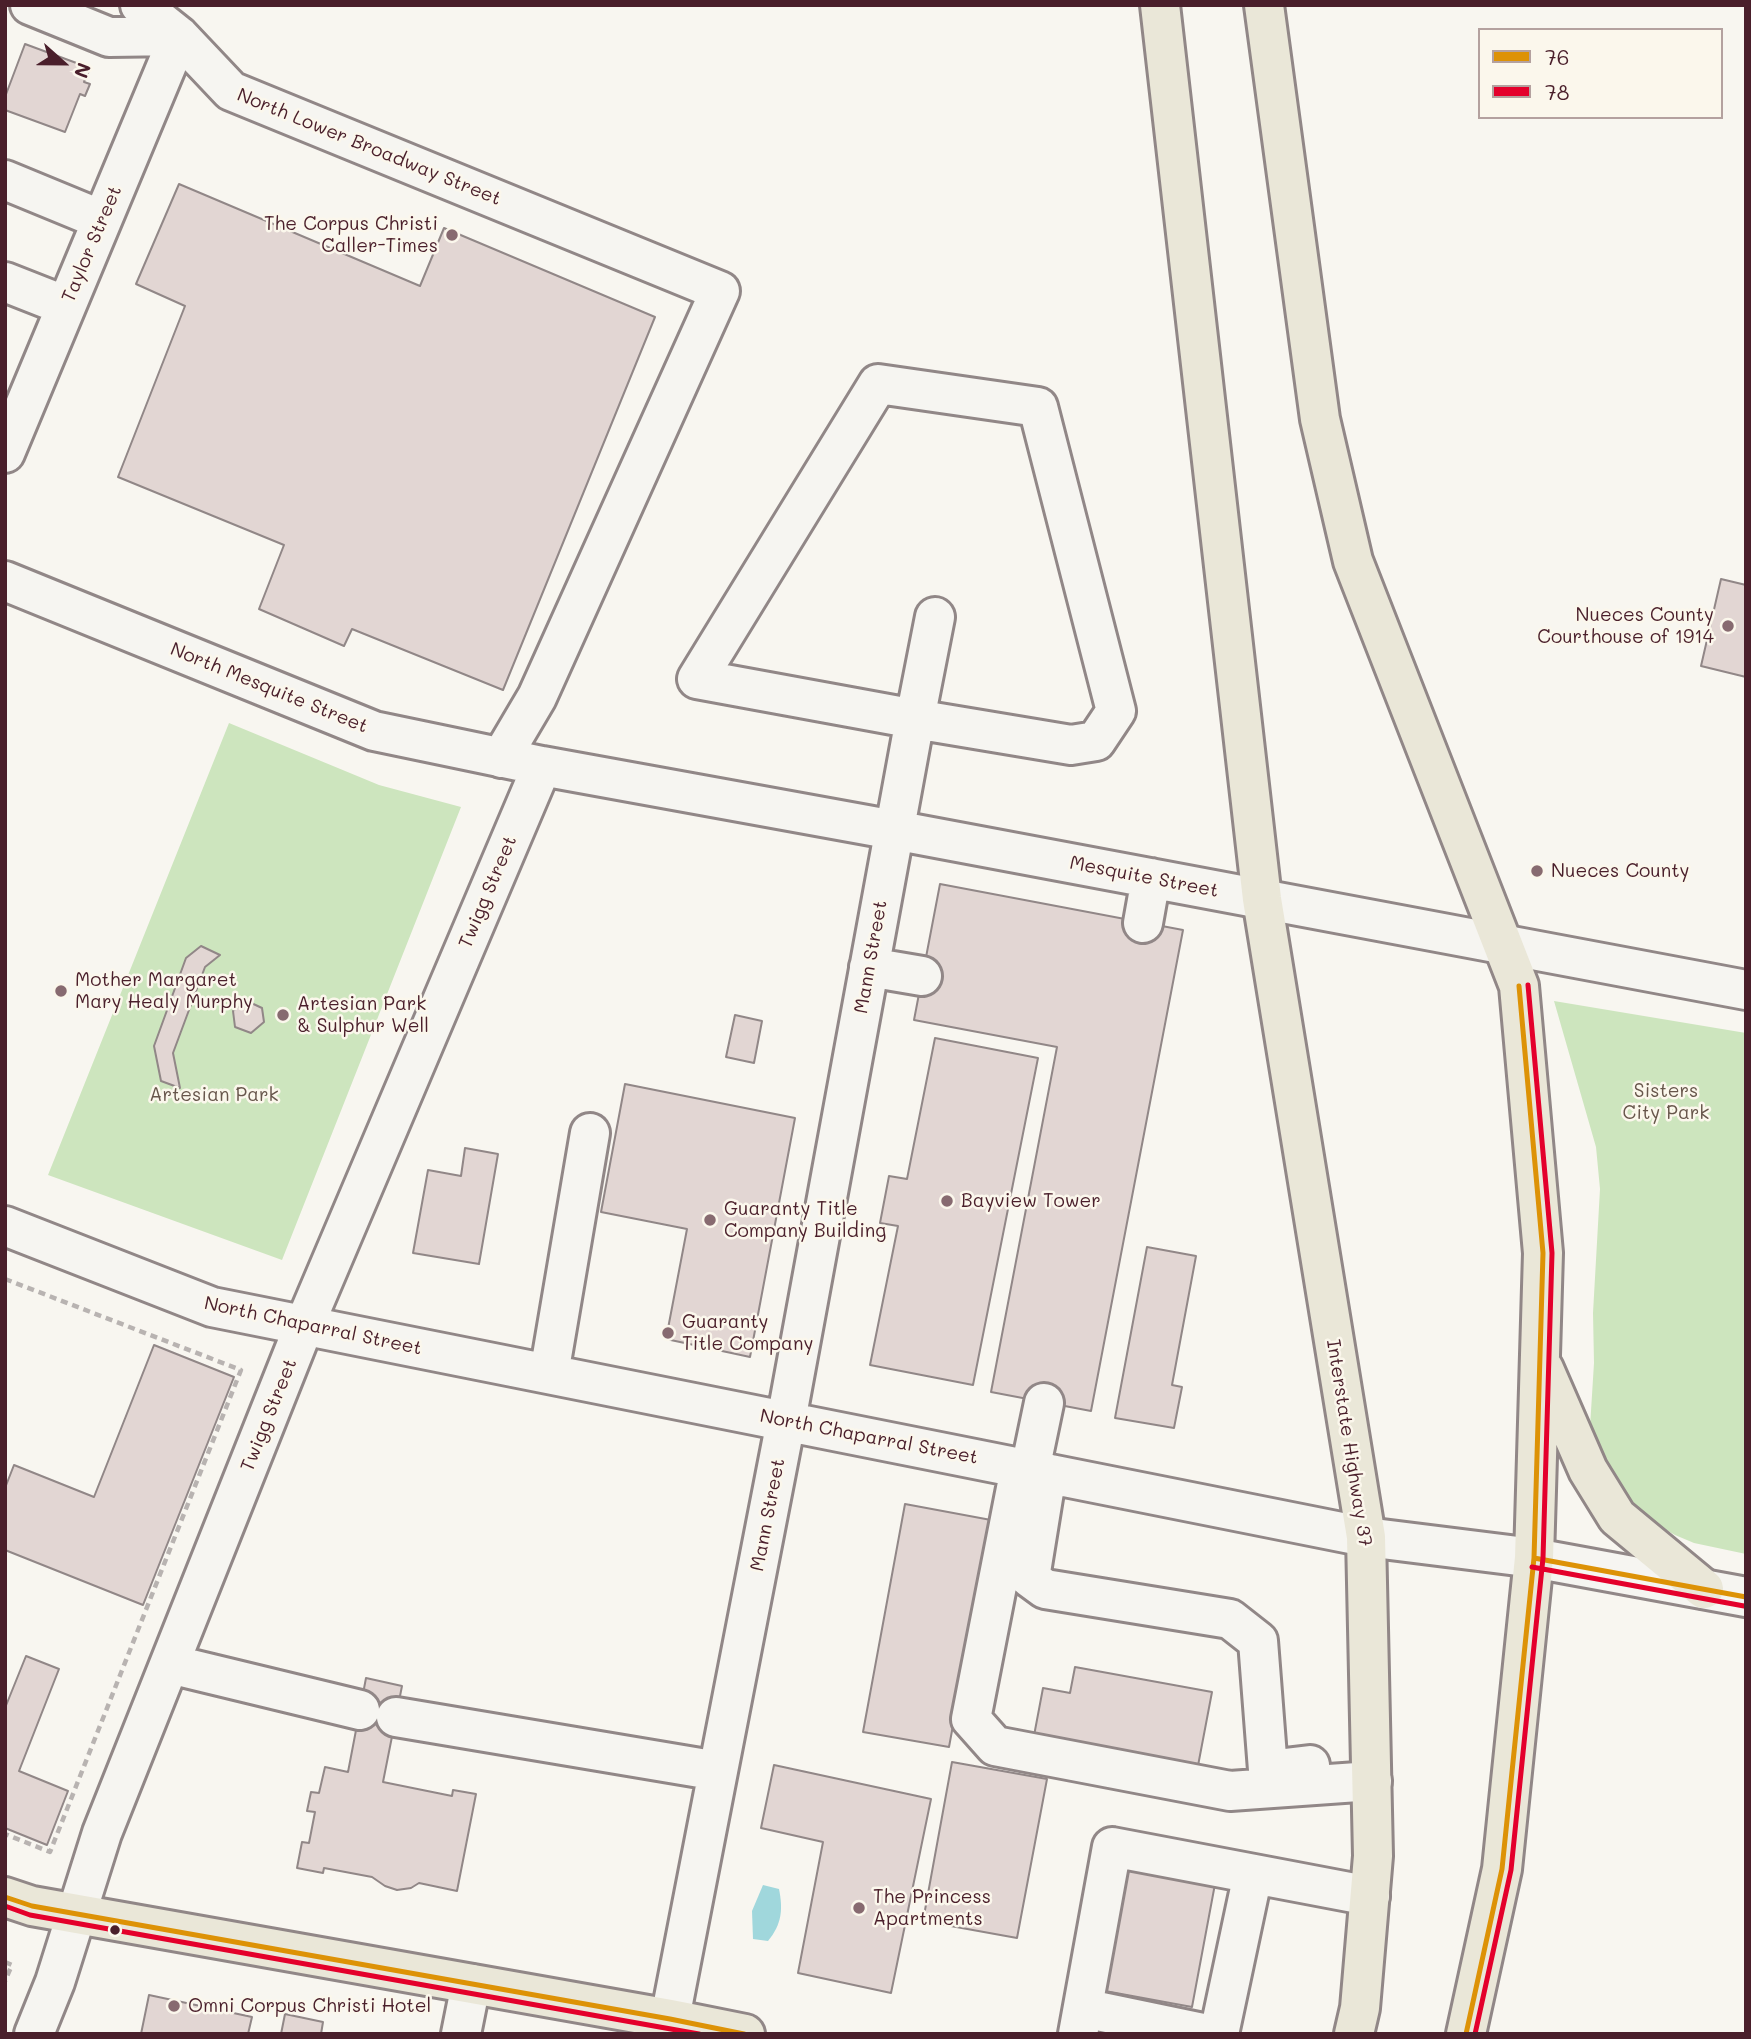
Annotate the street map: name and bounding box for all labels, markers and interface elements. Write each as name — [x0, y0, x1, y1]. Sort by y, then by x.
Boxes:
north arrow — [28, 28, 98, 98]
legend — [1478, 28, 1723, 119]
text: 76 — [1545, 43, 1569, 70]
text: N — [69, 59, 97, 82]
text: 78 — [1545, 78, 1569, 105]
street label: North Lower Broadway Street — [234, 83, 504, 211]
street label: Taylor Street — [57, 182, 127, 306]
place label: The Corpus Christi Caller-Times — [264, 213, 438, 257]
marker: The Corpus Christi Caller-Times — [444, 227, 460, 243]
place label: Nueces County Courthouse of 1914 — [1537, 604, 1714, 648]
marker: Nueces County Courthouse of 1914 — [1720, 618, 1736, 634]
street label: North Mesquite Street — [167, 638, 371, 738]
street label: Twigg Street — [454, 832, 522, 952]
street label: Mesquite Street — [1068, 851, 1220, 903]
place label: Nueces County — [1551, 860, 1689, 882]
marker: Nueces County — [1529, 863, 1545, 879]
street label: Mann Street — [850, 899, 892, 1015]
place label: Mother Margaret Mary Healy Murphy — [75, 969, 253, 1013]
marker: Mother Margaret Mary Healy Murphy — [53, 983, 69, 999]
place label: Artesian Park & Sulphur Well — [297, 993, 429, 1037]
marker: Artesian Park & Sulphur Well — [275, 1007, 291, 1023]
park label: Sisters City Park — [1623, 1080, 1709, 1124]
park label: Artesian Park — [149, 1084, 279, 1106]
place label: Bayview Tower — [961, 1190, 1101, 1212]
marker: Bayview Tower — [939, 1193, 955, 1209]
place label: Guaranty Title Company Building — [724, 1198, 886, 1242]
marker: Guaranty Title Company Building — [702, 1212, 718, 1228]
street label: North Chaparral Street — [202, 1292, 424, 1360]
place label: Guaranty Title Company — [682, 1311, 813, 1355]
marker: Guaranty Title Company — [660, 1325, 676, 1341]
street label: Interstate Highway 37 — [1321, 1338, 1377, 1548]
street label: Twigg Street — [236, 1355, 302, 1475]
street label: North Chaparral Street — [758, 1405, 980, 1469]
street label: Mann Street — [746, 1457, 790, 1573]
place label: The Princess Apartments — [873, 1886, 991, 1930]
marker: The Princess Apartments — [851, 1900, 867, 1916]
unlabelled marker — [108, 1923, 122, 1937]
place label: Omni Corpus Christi Hotel — [188, 1995, 431, 2017]
marker: Omni Corpus Christi Hotel — [166, 1998, 182, 2014]

